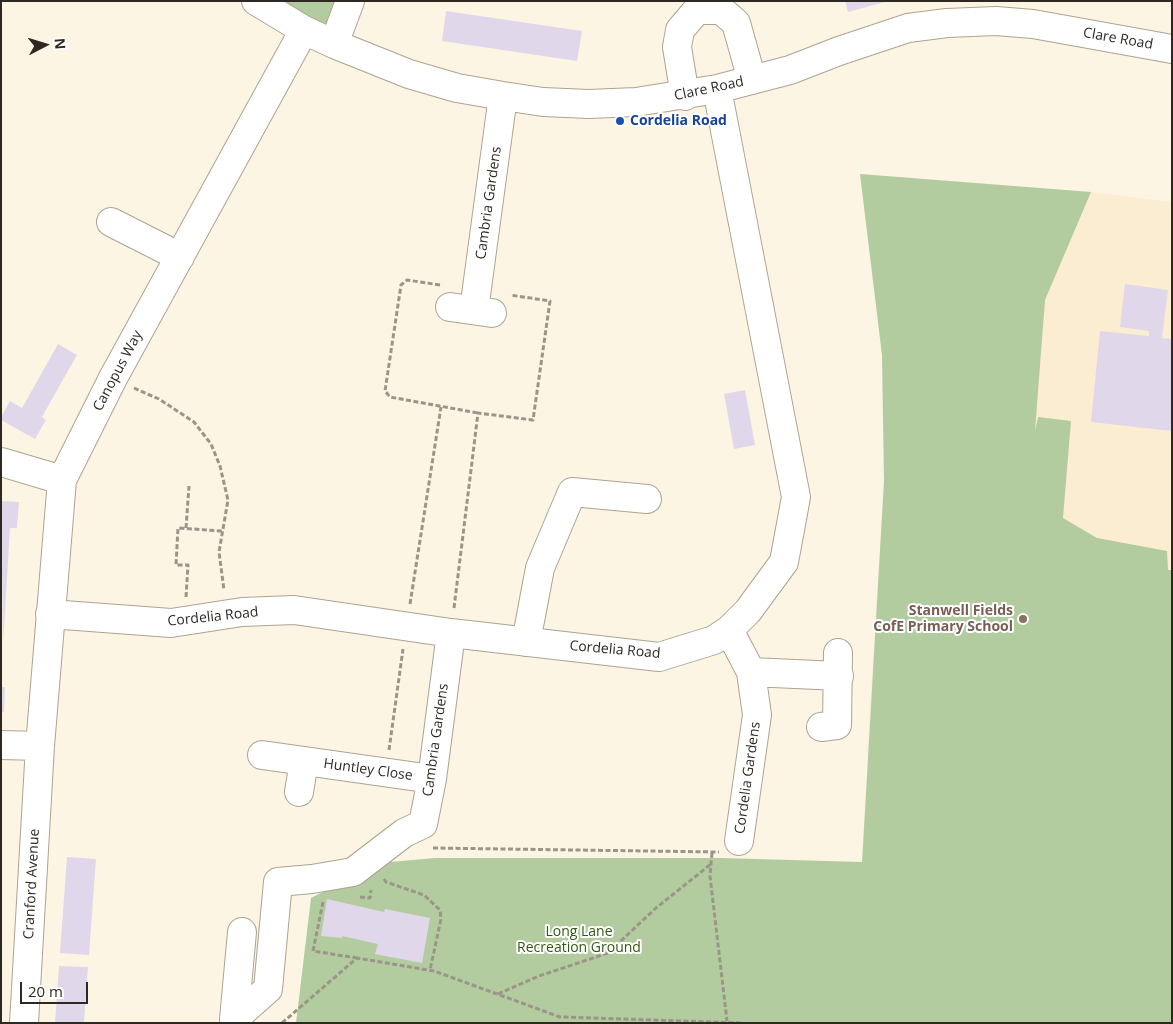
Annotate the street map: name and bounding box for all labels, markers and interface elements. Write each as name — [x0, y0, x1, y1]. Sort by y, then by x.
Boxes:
north arrow — [20, 20, 70, 70]
street label: Clare Road — [1082, 25, 1154, 53]
text: N — [50, 37, 70, 50]
street label: Clare Road — [673, 73, 745, 105]
place label: Cordelia Road — [630, 113, 727, 129]
marker: Cordelia Road — [614, 115, 626, 127]
street label: Cambria Gardens — [473, 145, 505, 261]
street label: Canopus Way — [90, 328, 146, 414]
place label: Stanwell Fields CofE Primary School — [873, 603, 1013, 636]
street label: Cordelia Road — [167, 604, 259, 630]
marker: Stanwell Fields CofE Primary School — [1017, 613, 1029, 625]
street label: Cordelia Road — [569, 638, 661, 662]
street label: Cambria Gardens — [420, 682, 452, 798]
street label: Cordelia Gardens — [732, 721, 764, 835]
street label: Huntley Close — [322, 755, 414, 785]
street label: Cranford Avenue — [21, 828, 43, 940]
park label: Long Lane Recreation Ground — [517, 924, 641, 956]
scale bar — [22, 972, 90, 1004]
text: 20 m — [28, 981, 63, 1001]

